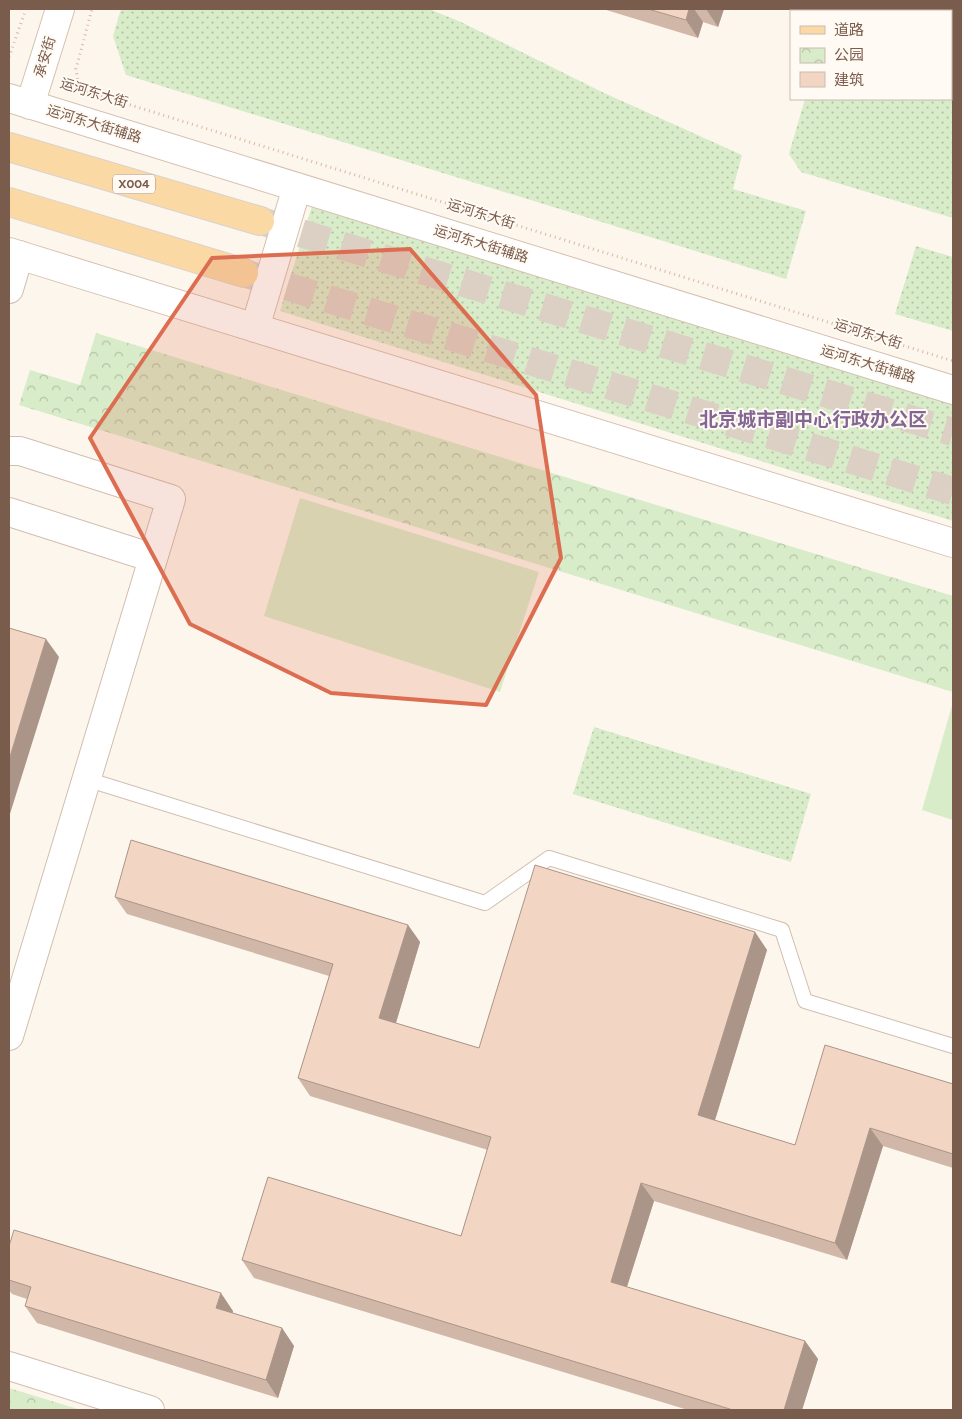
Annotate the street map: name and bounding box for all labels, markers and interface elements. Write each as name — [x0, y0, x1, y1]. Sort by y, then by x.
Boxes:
legend — [790, 10, 952, 100]
text: 道路 — [834, 21, 864, 39]
street label: 承安街 — [31, 34, 59, 80]
text: 公园 — [834, 46, 864, 64]
text: 建筑 — [834, 71, 864, 89]
street label: 运河东大街 — [58, 75, 130, 111]
street label: 运河东大街辅路 — [45, 102, 143, 146]
road number: X004 — [113, 174, 155, 193]
street label: 运河东大街 — [445, 196, 517, 232]
street label: 运河东大街辅路 — [432, 222, 530, 266]
street label: 运河东大街 — [832, 316, 904, 352]
street label: 运河东大街辅路 — [819, 342, 917, 386]
district label: 北京城市副中心行政办公区 — [699, 408, 927, 431]

